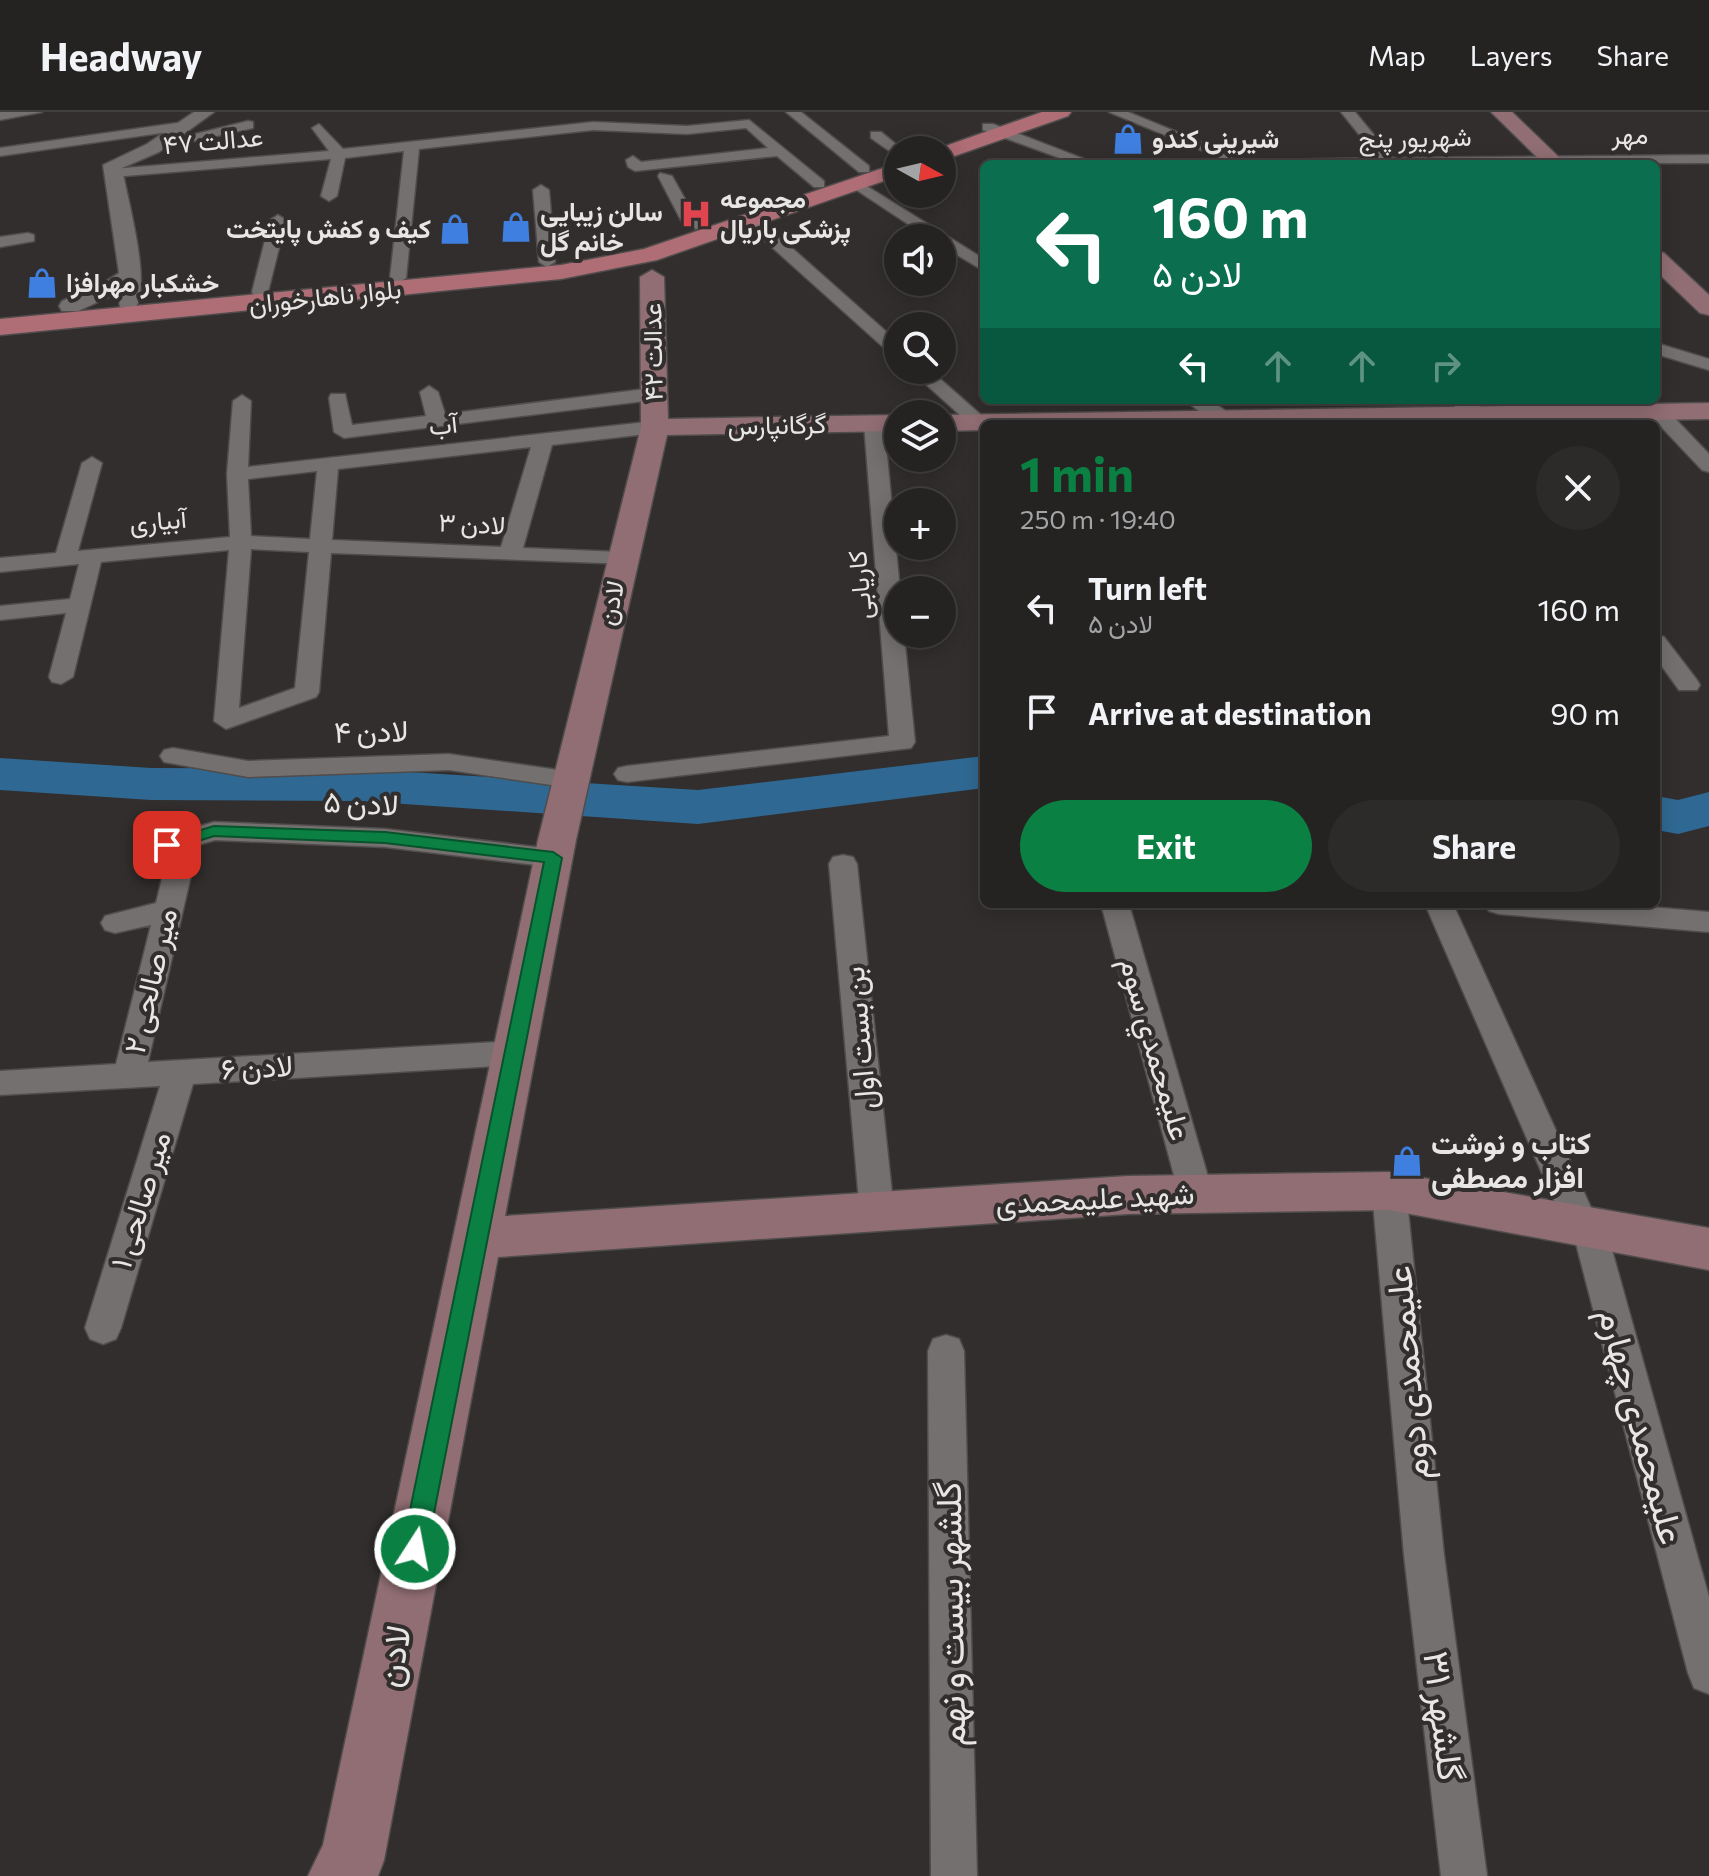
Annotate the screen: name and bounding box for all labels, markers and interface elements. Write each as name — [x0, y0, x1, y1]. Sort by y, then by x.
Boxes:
text: Headway — [40, 32, 202, 79]
text: Map — [1368, 38, 1426, 72]
text: Layers — [1470, 38, 1552, 72]
text: Share — [1596, 38, 1669, 72]
street label: مهر — [1611, 118, 1648, 151]
street label: عدالت ۴۷ — [162, 120, 264, 159]
street label: شهریور پنج — [1358, 120, 1472, 157]
shop icon: شیرینی کندو — [1111, 122, 1145, 156]
place label: شیرینی کندو — [1152, 122, 1279, 155]
north arrow — [884, 136, 956, 208]
map controls — [884, 136, 956, 648]
text: 160 m — [1152, 181, 1309, 250]
place label: مجموعه پزشکی باریال — [720, 182, 851, 247]
icon: left — [1020, 192, 1124, 296]
place label: سالن زیبایی خانم گل — [540, 195, 663, 259]
hospital icon: مجموعه پزشکی باریال — [679, 197, 713, 231]
shop icon: سالن زیبایی خانم گل — [499, 210, 533, 244]
place label: کیف و کفش پایتخت — [226, 212, 431, 247]
shop icon: کیف و کفش پایتخت — [438, 212, 472, 246]
button: sound — [884, 224, 956, 296]
text: ۵ لادن — [1152, 250, 1242, 294]
shop icon: خشكبار مهرافزا — [25, 266, 59, 300]
place label: خشكبار مهرافزا — [66, 266, 219, 299]
street label: بلوار ناهارخوران — [247, 272, 403, 321]
street label: عدالت ۴۲ — [635, 303, 668, 402]
button: search — [884, 312, 956, 384]
icon: left — [1172, 344, 1216, 388]
icon: ahead — [1256, 344, 1300, 388]
icon: ahead — [1340, 344, 1384, 388]
icon: right — [1424, 344, 1468, 388]
button: layers — [884, 400, 956, 472]
street label: آب — [427, 406, 461, 441]
street label: گرگانپارس — [727, 407, 827, 444]
text: 1 min — [1020, 443, 1134, 502]
button: close — [1536, 446, 1620, 530]
button: + — [884, 488, 956, 560]
street label: آبیاری — [128, 501, 190, 539]
text: 250 m · 19:40 — [1020, 503, 1176, 534]
street label: ۳ لادن — [438, 505, 506, 541]
street label: کاریابی — [840, 549, 879, 621]
text: Turn left — [1088, 569, 1207, 606]
button: − — [884, 576, 956, 648]
street label: لادن — [589, 577, 631, 628]
icon: left — [1020, 586, 1064, 630]
text: 160 m — [1537, 590, 1620, 627]
text: ۵ لادن — [1088, 607, 1153, 638]
icon: arrive — [1020, 690, 1064, 734]
text: Arrive at destination — [1088, 694, 1372, 731]
text: 90 m — [1550, 694, 1620, 731]
street label: ۴ لادن — [333, 710, 409, 749]
street label: ۵ لادن — [323, 781, 400, 822]
button: Exit — [1020, 800, 1312, 892]
button: Share — [1328, 800, 1620, 892]
pin — [133, 811, 201, 879]
icon: arrive — [145, 823, 189, 867]
street label: ۲ میر صالحی — [114, 904, 185, 1057]
street label: عليمحمدي سوم — [1106, 953, 1201, 1146]
street label: بن بست اول — [833, 965, 884, 1111]
street label: ۶ لادن — [220, 1045, 294, 1086]
place label: کتاب و نوشت افزار مصطفی — [1431, 1123, 1591, 1196]
street label: ۱ میر صالحی — [100, 1126, 179, 1273]
shop icon: کتاب و نوشت افزار مصطفی — [1390, 1144, 1424, 1178]
street label: شهید علیمحمدی — [994, 1173, 1195, 1222]
street label: علیمحمدی دوم — [1374, 1264, 1440, 1482]
street label: علیمحمدی چهارم — [1586, 1302, 1697, 1550]
street label: گلشهر بیست و نهم — [924, 1481, 976, 1747]
position arrow — [373, 1507, 457, 1591]
street label: لادن — [364, 1621, 420, 1690]
street label: گلشهر ۳۱ — [1413, 1648, 1476, 1784]

